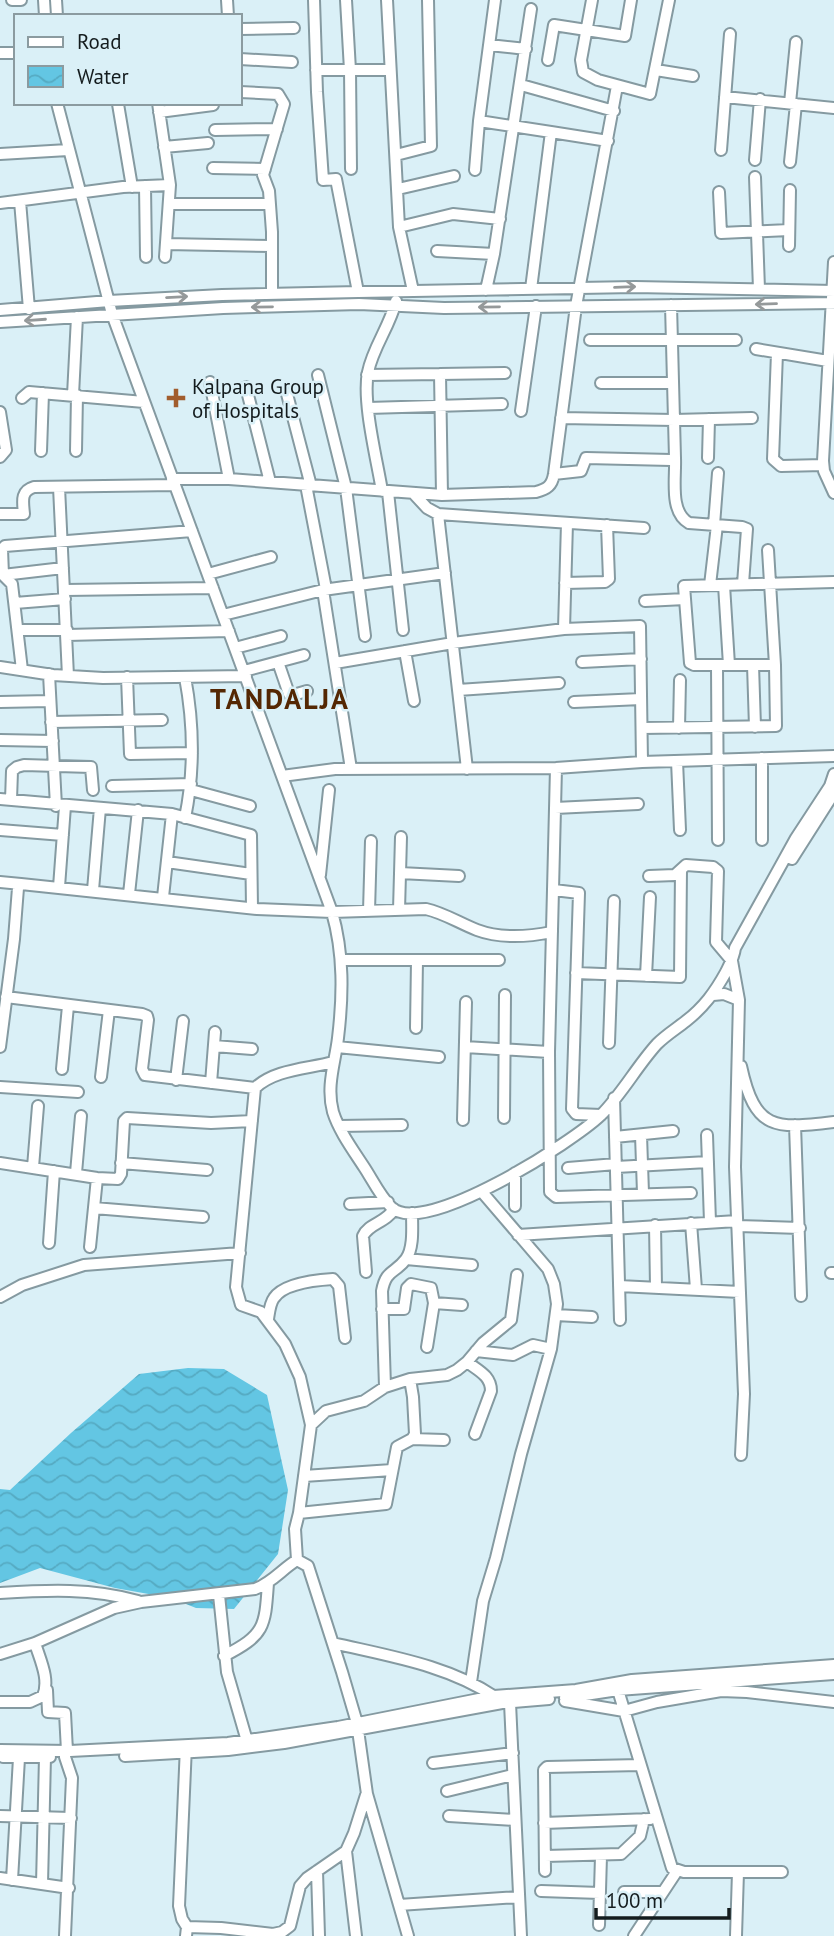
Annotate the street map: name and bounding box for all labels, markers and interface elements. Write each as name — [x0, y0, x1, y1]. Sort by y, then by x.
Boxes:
legend — [14, 14, 242, 105]
text: Road — [77, 28, 121, 55]
text: Water — [77, 63, 129, 90]
one-way arrow — [613, 281, 636, 294]
one-way arrow — [165, 291, 188, 304]
one-way arrow — [755, 298, 778, 311]
one-way arrow — [251, 300, 274, 313]
one-way arrow — [478, 300, 501, 314]
one-way arrow — [24, 314, 47, 327]
place label: Kalpana Group of Hospitals — [192, 373, 324, 424]
marker: Kalpana Group of Hospitals — [166, 388, 186, 408]
district label: TANDALJA — [210, 680, 350, 717]
scale bar — [596, 1876, 729, 1920]
text: 100 m — [606, 1887, 663, 1914]

